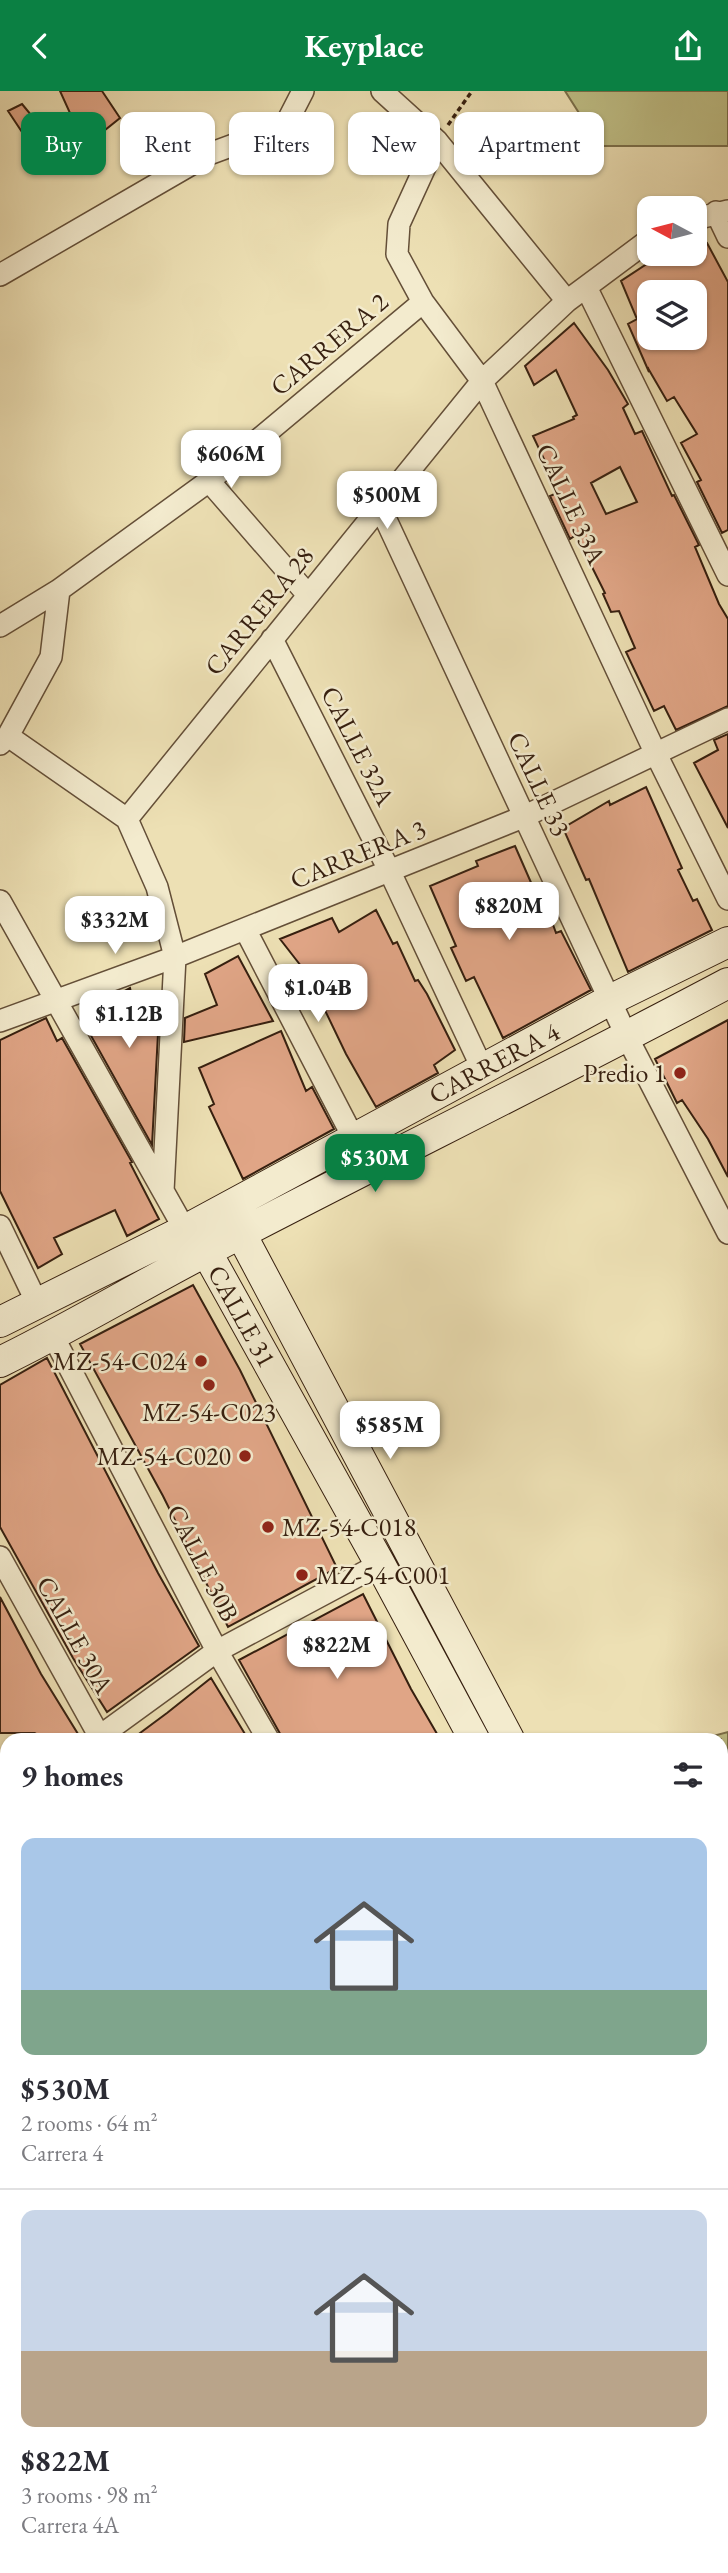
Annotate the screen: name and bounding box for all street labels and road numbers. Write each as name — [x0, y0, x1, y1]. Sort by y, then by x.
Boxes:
street label: CARRERA 2 — [263, 285, 395, 403]
street label: CALLE 33A — [528, 438, 614, 571]
street label: CARRERA 28 — [197, 540, 321, 682]
street label: CALLE 32A — [313, 681, 403, 812]
street label: CALLE 33 — [500, 726, 578, 842]
street label: CARRERA 3 — [285, 811, 431, 897]
street label: CARRERA 4 — [423, 1014, 566, 1112]
street label: CALLE 31 — [200, 1259, 284, 1373]
street label: CALLE 30B — [159, 1499, 247, 1627]
street label: CALLE 30A — [29, 1570, 122, 1701]

